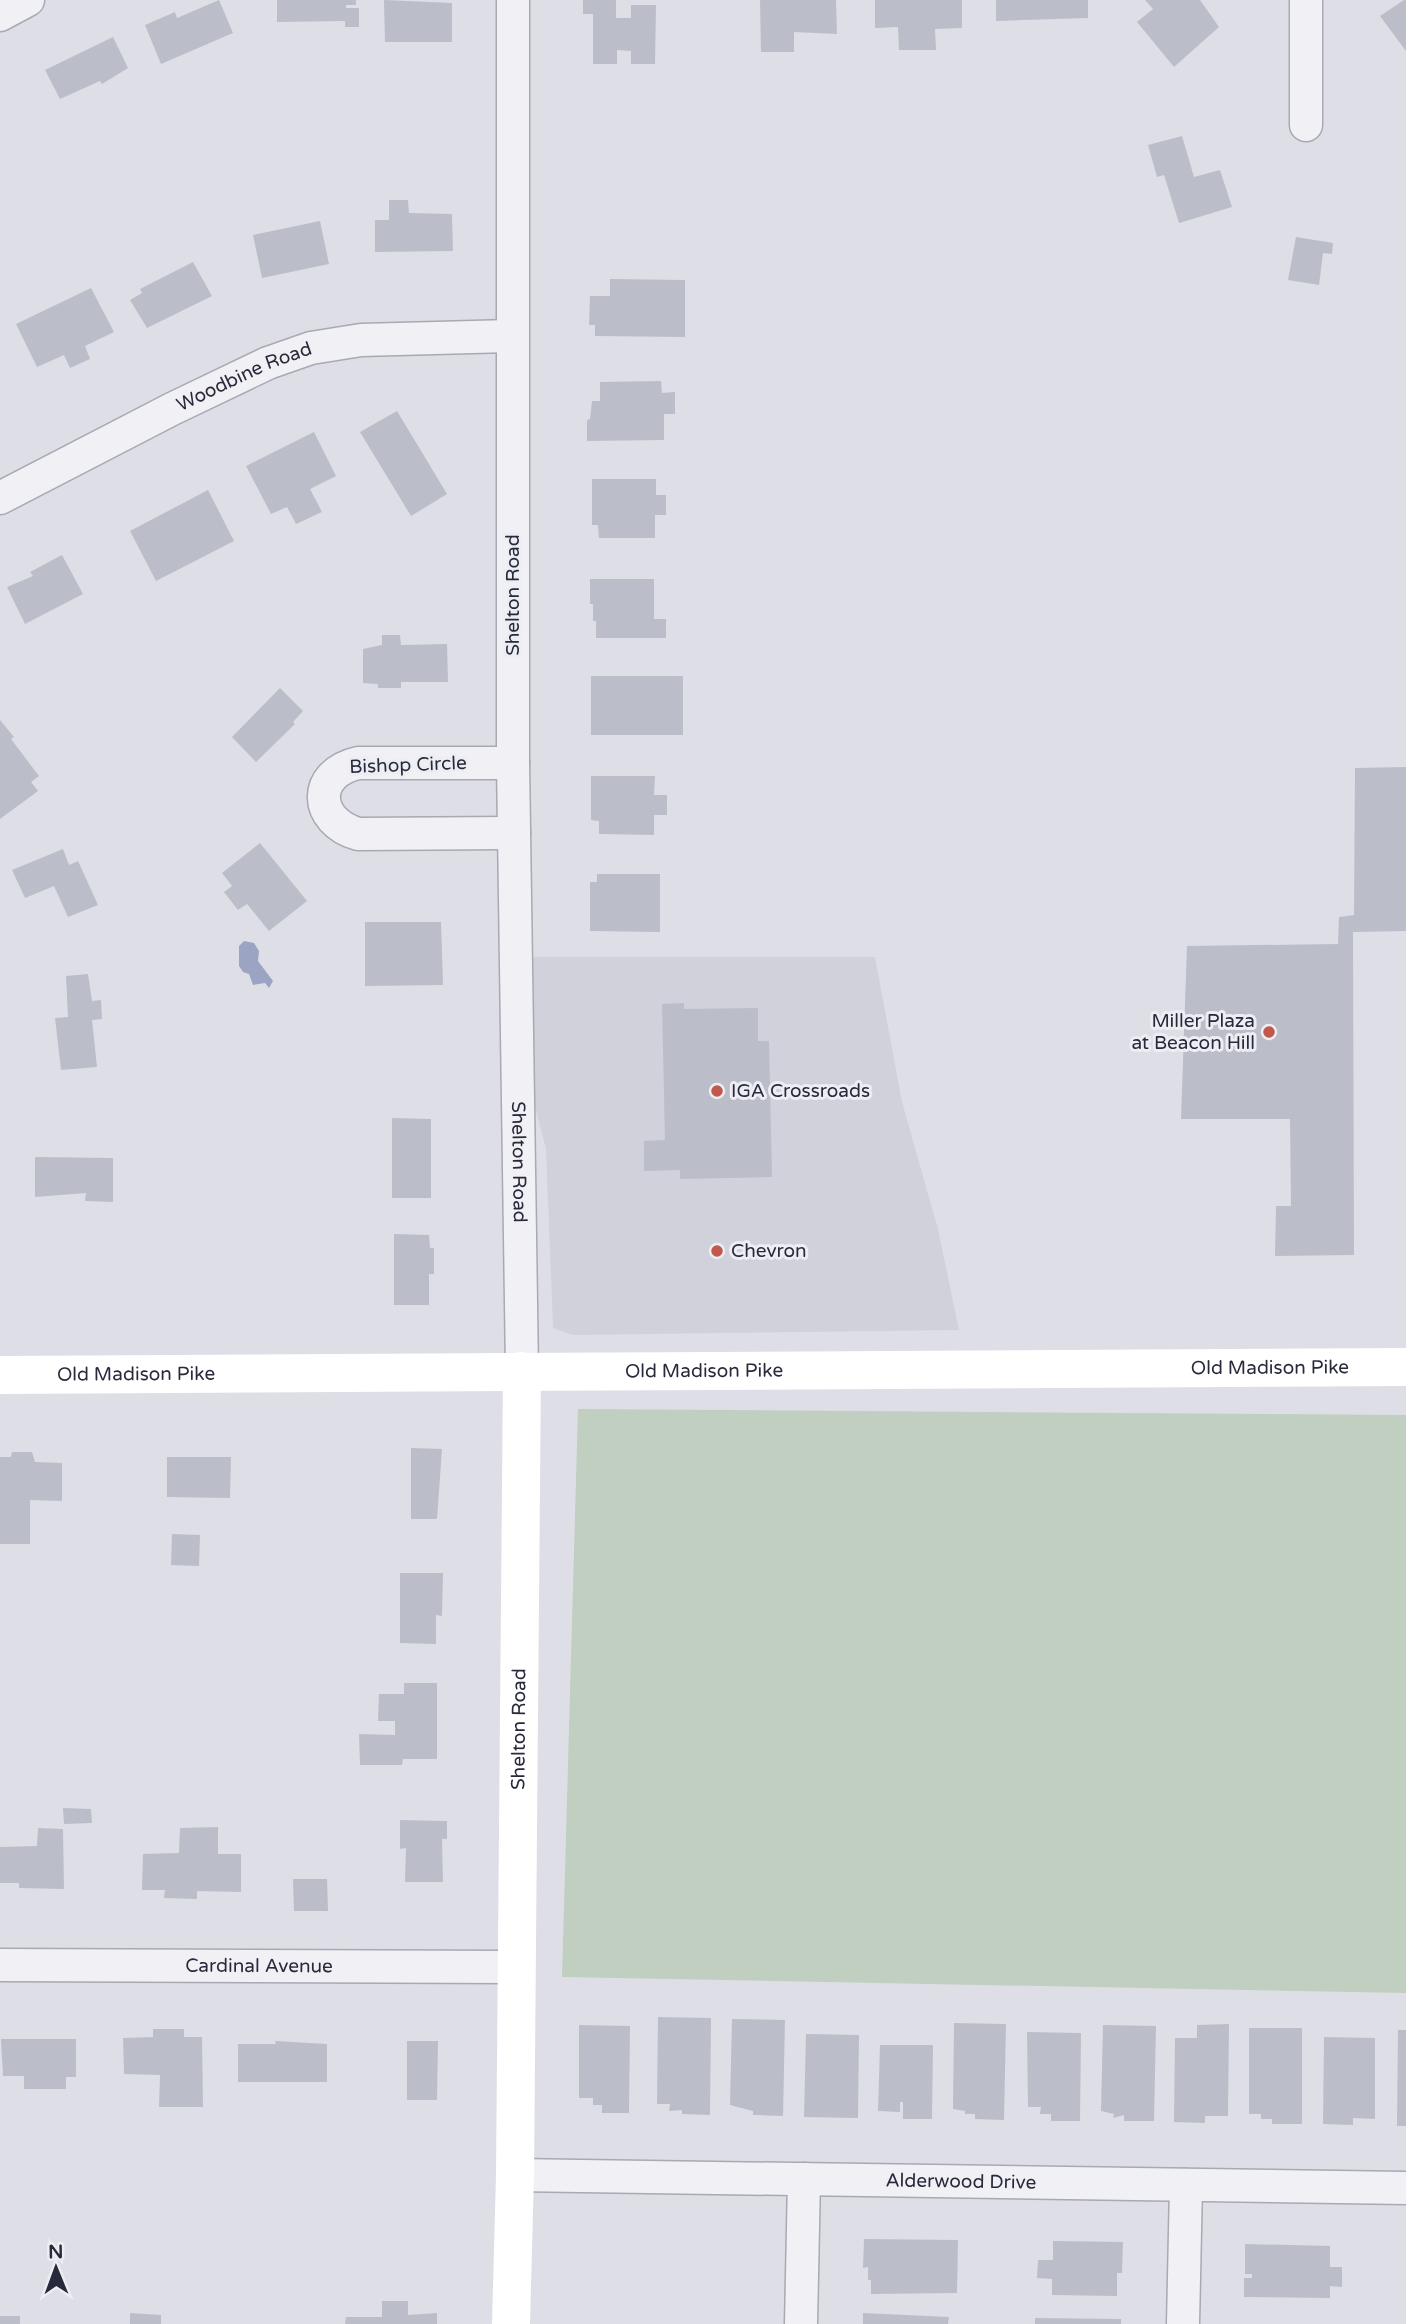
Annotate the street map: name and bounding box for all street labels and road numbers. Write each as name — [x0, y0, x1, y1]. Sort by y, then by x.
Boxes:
street label: Woodbine Road — [173, 338, 315, 416]
street label: Shelton Road — [502, 534, 524, 656]
street label: Bishop Circle — [349, 752, 467, 778]
street label: Shelton Road — [507, 1101, 531, 1223]
street label: Old Madison Pike — [1191, 1356, 1349, 1379]
street label: Old Madison Pike — [625, 1360, 783, 1382]
street label: Old Madison Pike — [57, 1363, 215, 1386]
street label: Shelton Road — [507, 1668, 530, 1790]
street label: Cardinal Avenue — [185, 1955, 333, 1977]
street label: Alderwood Drive — [885, 2169, 1036, 2194]

